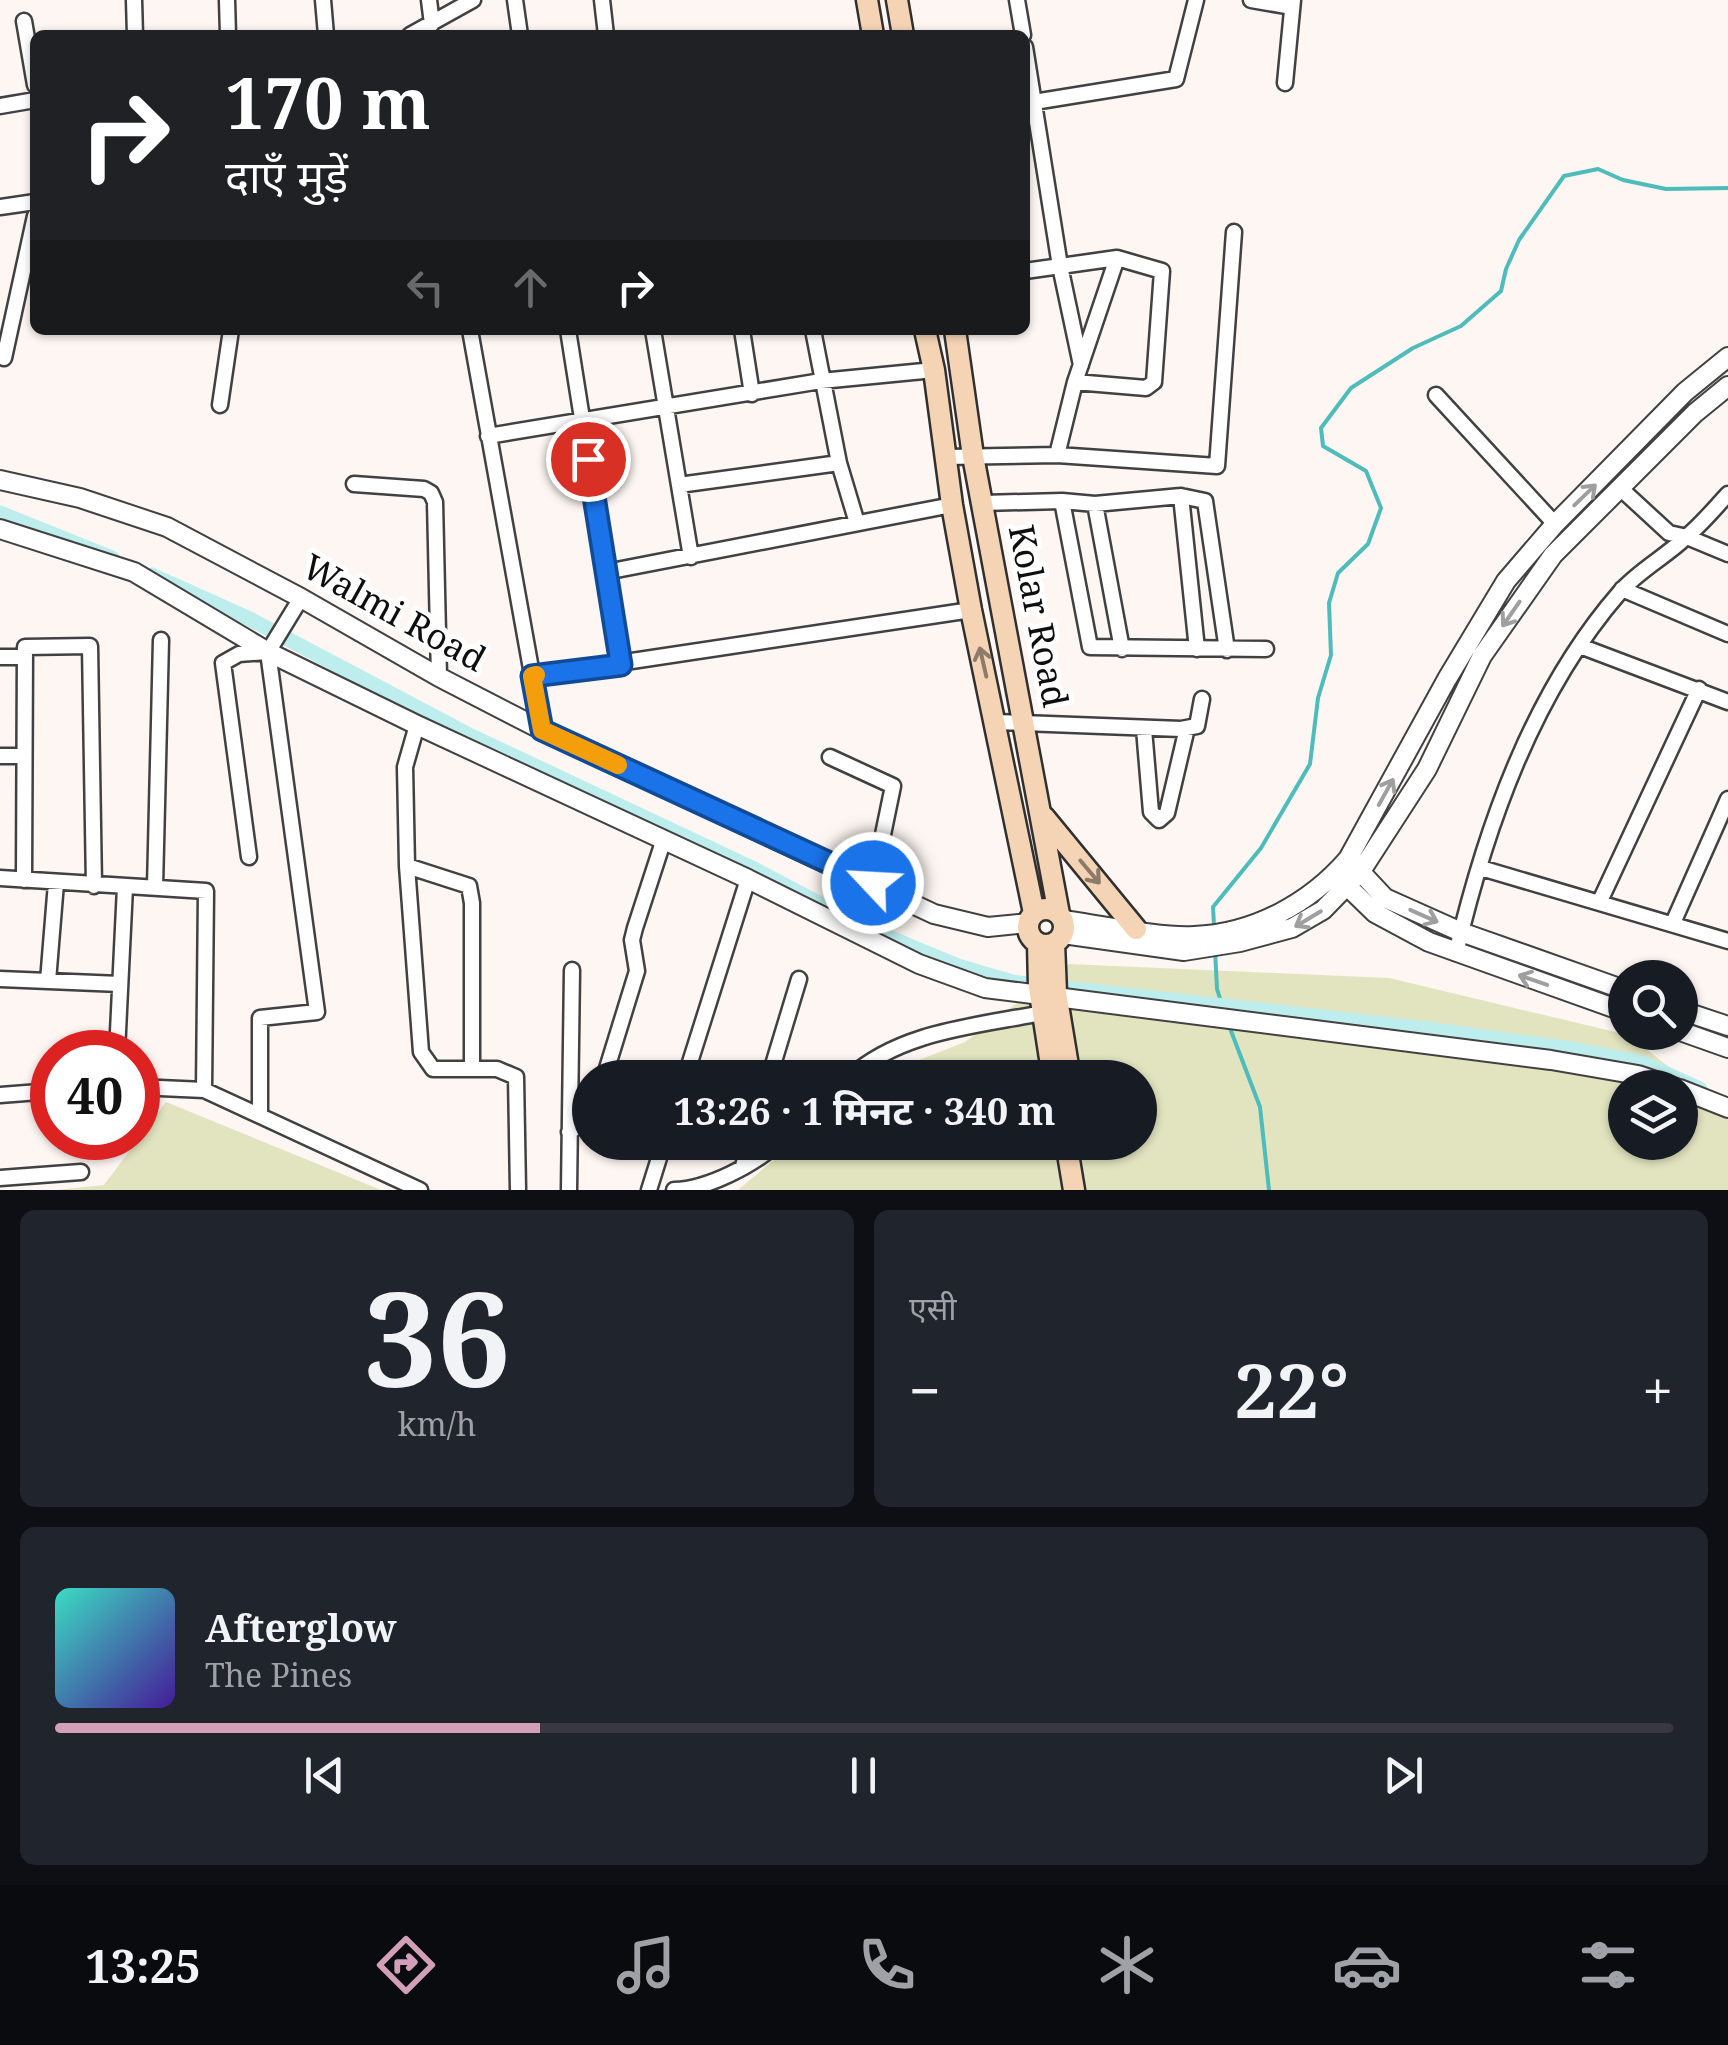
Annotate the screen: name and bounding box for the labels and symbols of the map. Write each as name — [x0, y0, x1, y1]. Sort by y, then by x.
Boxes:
pin — [546, 417, 631, 502]
one-way arrow — [1573, 483, 1597, 507]
street label: Kolar Road — [999, 521, 1080, 711]
street label: Walmi Road — [295, 542, 495, 681]
one-way arrow — [1501, 600, 1522, 628]
one-way arrow — [973, 647, 991, 679]
one-way arrow — [1376, 777, 1396, 807]
position arrow — [821, 831, 925, 935]
one-way arrow — [1078, 859, 1101, 884]
one-way arrow — [1408, 908, 1439, 926]
one-way arrow — [1294, 909, 1323, 929]
one-way arrow — [1518, 970, 1549, 988]
speed limit sign: 40 — [30, 1030, 160, 1160]

